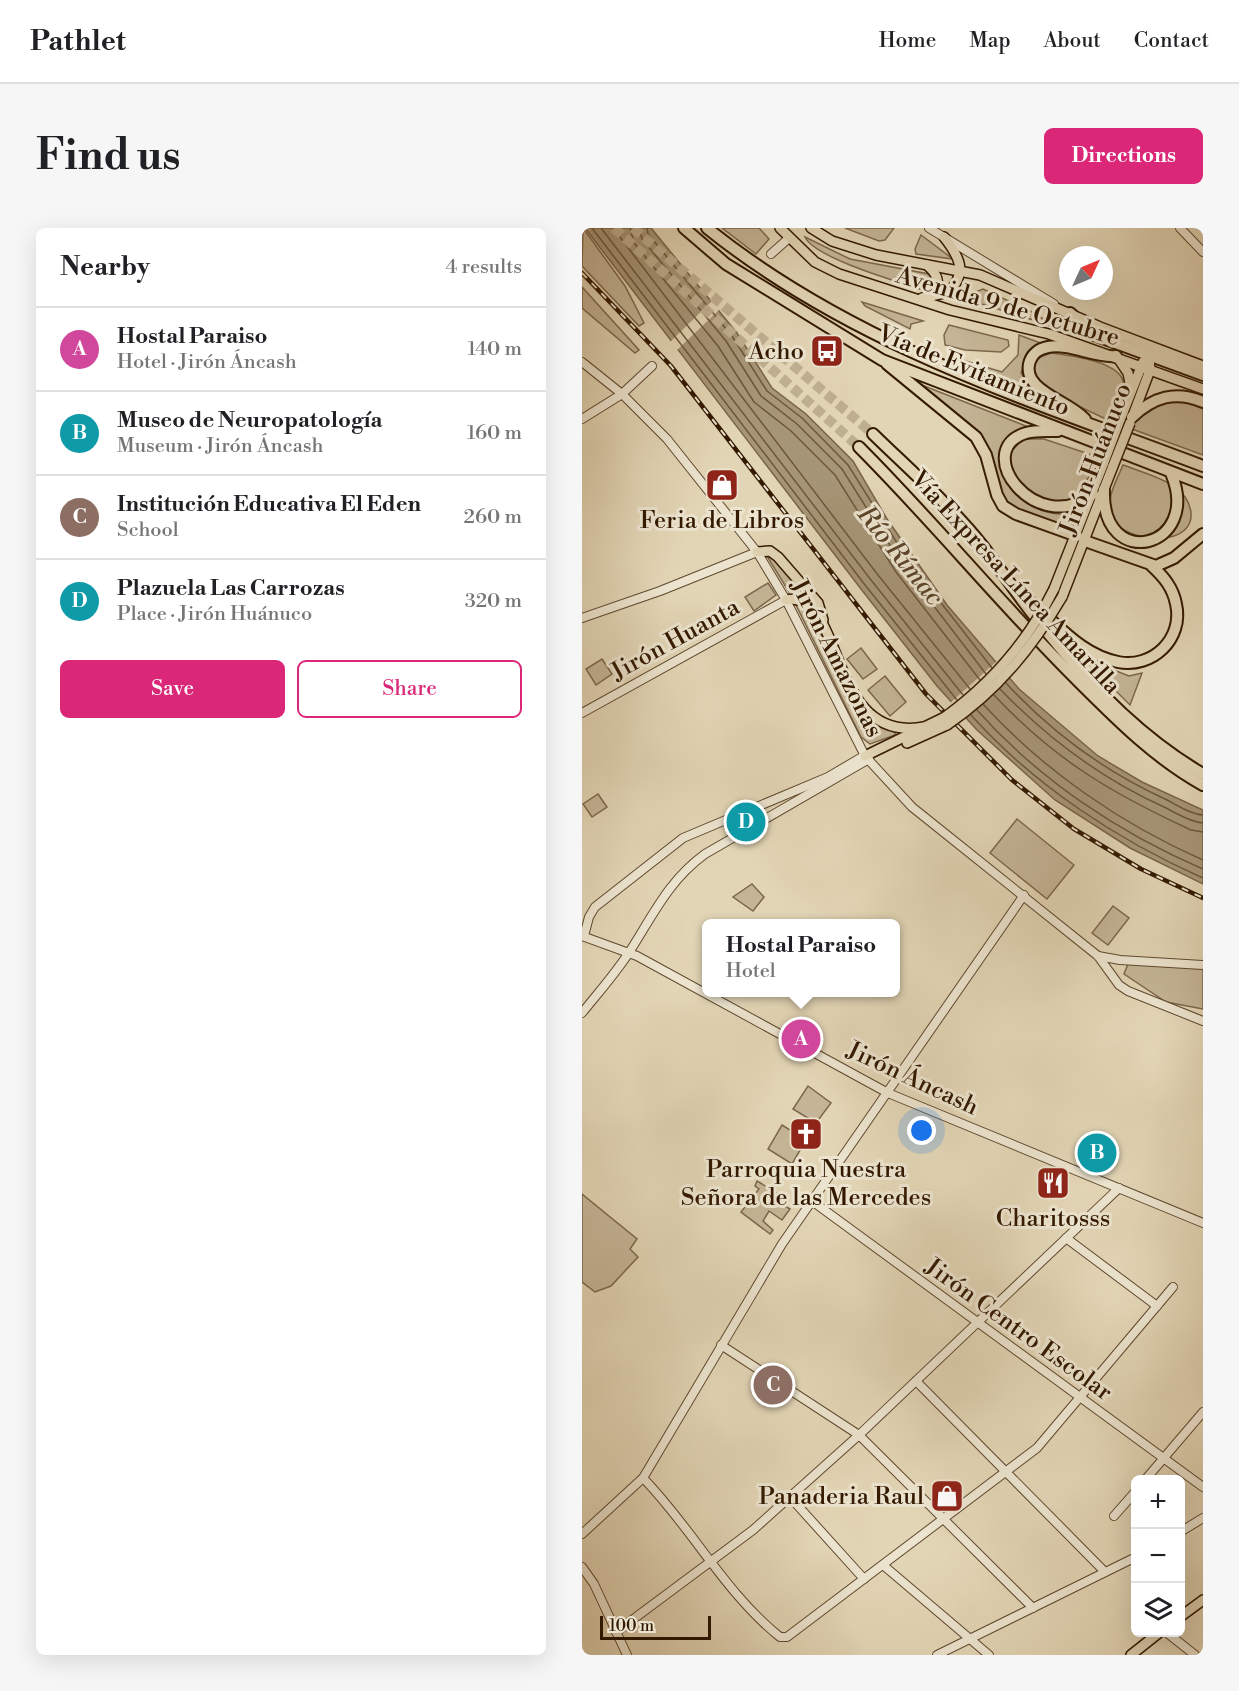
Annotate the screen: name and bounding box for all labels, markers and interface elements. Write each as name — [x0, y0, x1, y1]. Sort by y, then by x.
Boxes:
text: Pathlet — [30, 24, 126, 59]
text: Home — [879, 28, 936, 54]
text: Map — [969, 28, 1011, 54]
text: About — [1044, 28, 1101, 54]
text: Contact — [1134, 28, 1209, 54]
button: Directions — [1044, 128, 1203, 184]
text: Find us — [36, 130, 180, 183]
north arrow — [1059, 246, 1113, 300]
text: Nearby — [60, 251, 150, 283]
text: 4 results — [445, 255, 522, 280]
street label: Avenida 9 de Octubre — [892, 260, 1123, 353]
street label: Vía de Evitamiento — [872, 318, 1074, 423]
text: Hostal Paraiso — [117, 323, 268, 350]
bus stop icon: Acho — [809, 333, 845, 369]
text: A — [72, 337, 87, 362]
text: 140 m — [467, 337, 522, 362]
place label: Acho — [747, 337, 804, 367]
text: Hotel · Jirón Áncash — [117, 350, 297, 375]
street label: Jirón Huánuco — [1053, 379, 1139, 541]
text: Museo de Neuropatología — [117, 407, 382, 434]
text: B — [72, 421, 87, 446]
text: 160 m — [467, 421, 522, 446]
text: Museum · Jirón Áncash — [117, 434, 323, 459]
street label: Vía Expresa Línea Amarilla — [903, 464, 1128, 702]
shop icon: Feria de Libros — [704, 467, 740, 503]
text: Institución Educativa El Eden — [117, 491, 421, 518]
water label: Río Rímac — [850, 498, 950, 612]
text: C — [72, 505, 87, 530]
text: 260 m — [464, 505, 522, 530]
place label: Feria de Libros — [640, 506, 804, 536]
text: School — [117, 518, 179, 543]
street label: Jirón Amazonas — [783, 574, 889, 743]
text: Plazuela Las Carrozas — [117, 575, 345, 602]
text: D — [72, 589, 87, 614]
text: 320 m — [465, 589, 522, 614]
street label: Jirón Huanta — [605, 592, 746, 688]
text: Place · Jirón Huánuco — [117, 602, 312, 627]
button: Save — [60, 660, 285, 718]
button: Share — [297, 660, 522, 718]
pin: D — [726, 800, 766, 844]
popup — [702, 919, 900, 997]
text: Hostal Paraiso — [726, 932, 876, 959]
text: Hotel — [726, 959, 776, 984]
pin: A — [782, 1016, 820, 1062]
street label: Jirón Áncash — [841, 1034, 984, 1122]
church icon: Parroquia Nuestra Señora de las Mercedes — [788, 1116, 824, 1152]
your location — [907, 1116, 936, 1145]
pin: B — [1078, 1130, 1116, 1176]
place label: Parroquia Nuestra Señora de las Mercedes — [681, 1155, 931, 1213]
restaurant icon: Charitosss — [1035, 1165, 1071, 1201]
place label: Charitosss — [996, 1204, 1110, 1234]
street label: Jirón Centro Escolar — [918, 1251, 1118, 1408]
pin: C — [754, 1362, 792, 1408]
map controls — [1131, 1475, 1185, 1637]
button: + — [1131, 1475, 1185, 1529]
shop icon: Panaderia Raul — [929, 1478, 965, 1514]
place label: Panaderia Raul — [759, 1482, 924, 1512]
button: − — [1131, 1529, 1185, 1583]
button: layers — [1131, 1583, 1185, 1637]
scale bar — [600, 1613, 711, 1640]
text: 100 m — [609, 1616, 654, 1636]

